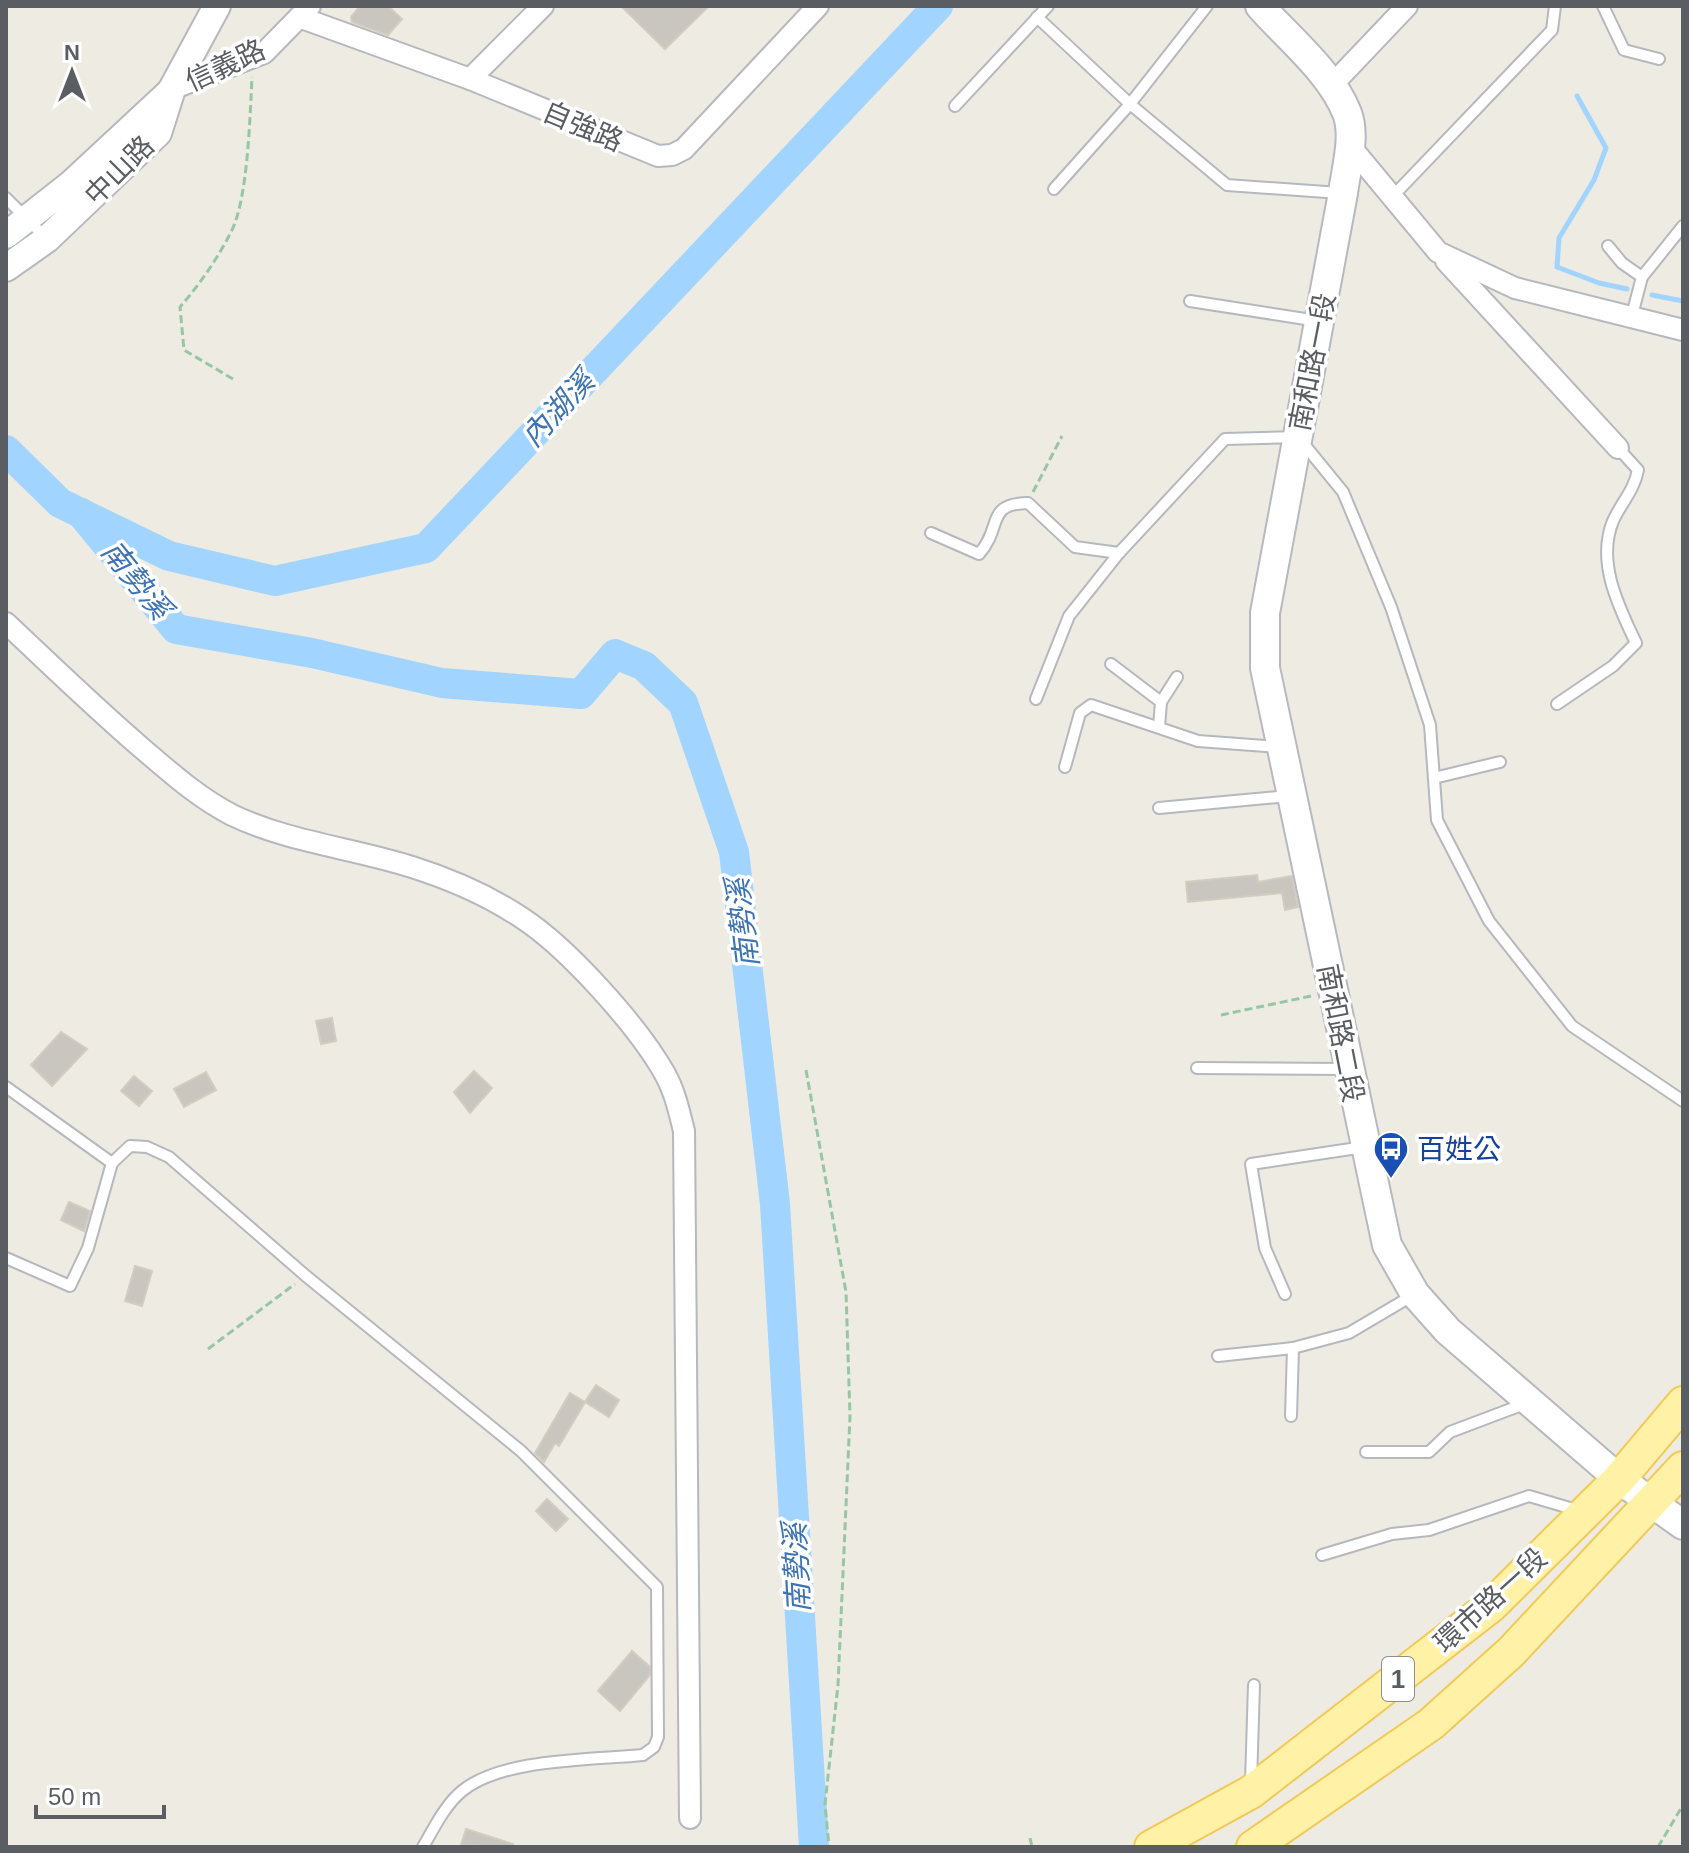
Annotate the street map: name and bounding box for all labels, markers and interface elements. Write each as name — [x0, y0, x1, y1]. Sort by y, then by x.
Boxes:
north arrow — [32, 32, 112, 112]
street label: 信義路 — [181, 34, 270, 97]
text: N — [64, 40, 80, 65]
street label: 自強路 — [538, 96, 628, 157]
street label: 中山路 — [79, 130, 160, 211]
street label: 南和路一段 — [1284, 290, 1341, 434]
water label: 內湖溪 — [515, 362, 603, 453]
water label: 南勢溪 — [95, 534, 180, 628]
water label: 南勢溪 — [720, 872, 764, 970]
street label: 南和路二段 — [1312, 961, 1369, 1105]
bus stop icon: 百姓公 — [1372, 1130, 1410, 1180]
place label: 百姓公 — [1417, 1134, 1501, 1165]
water label: 南勢溪 — [777, 1518, 815, 1614]
street label: 環市路一段 — [1428, 1542, 1553, 1659]
road number: 1 — [1382, 1657, 1414, 1701]
scale bar — [36, 1769, 164, 1819]
text: 50 m — [48, 1783, 101, 1810]

